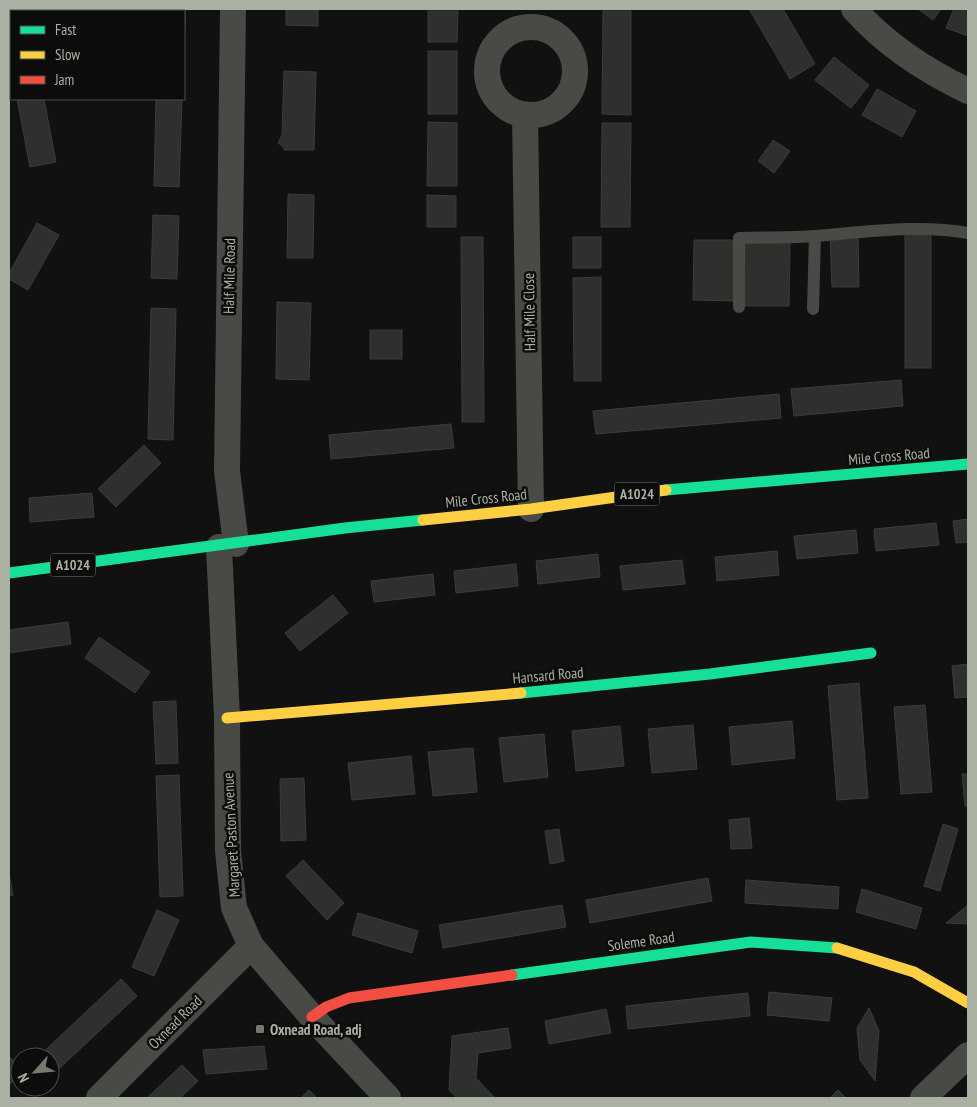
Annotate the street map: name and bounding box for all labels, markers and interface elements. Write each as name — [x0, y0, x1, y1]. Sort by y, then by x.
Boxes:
legend — [10, 10, 185, 100]
text: Fast — [55, 20, 76, 39]
text: Slow — [55, 45, 80, 64]
text: Jam — [54, 70, 74, 89]
street label: Half Mile Road — [219, 238, 239, 314]
street label: Half Mile Close — [519, 273, 539, 351]
street label: Mile Cross Road — [847, 443, 931, 469]
road number: A1024 — [614, 482, 660, 506]
street label: Mile Cross Road — [444, 484, 528, 512]
road number: A1024 — [50, 554, 96, 576]
street label: Hansard Road — [512, 662, 584, 688]
street label: Margaret Paston Avenue — [218, 772, 244, 898]
street label: Soleme Road — [606, 927, 676, 955]
street label: Oxnead Road — [144, 991, 206, 1053]
place label: Oxnead Road, adj — [270, 1020, 362, 1039]
marker: Oxnead Road, adj — [254, 1023, 266, 1035]
north arrow — [10, 1047, 60, 1097]
text: N — [14, 1070, 33, 1085]

